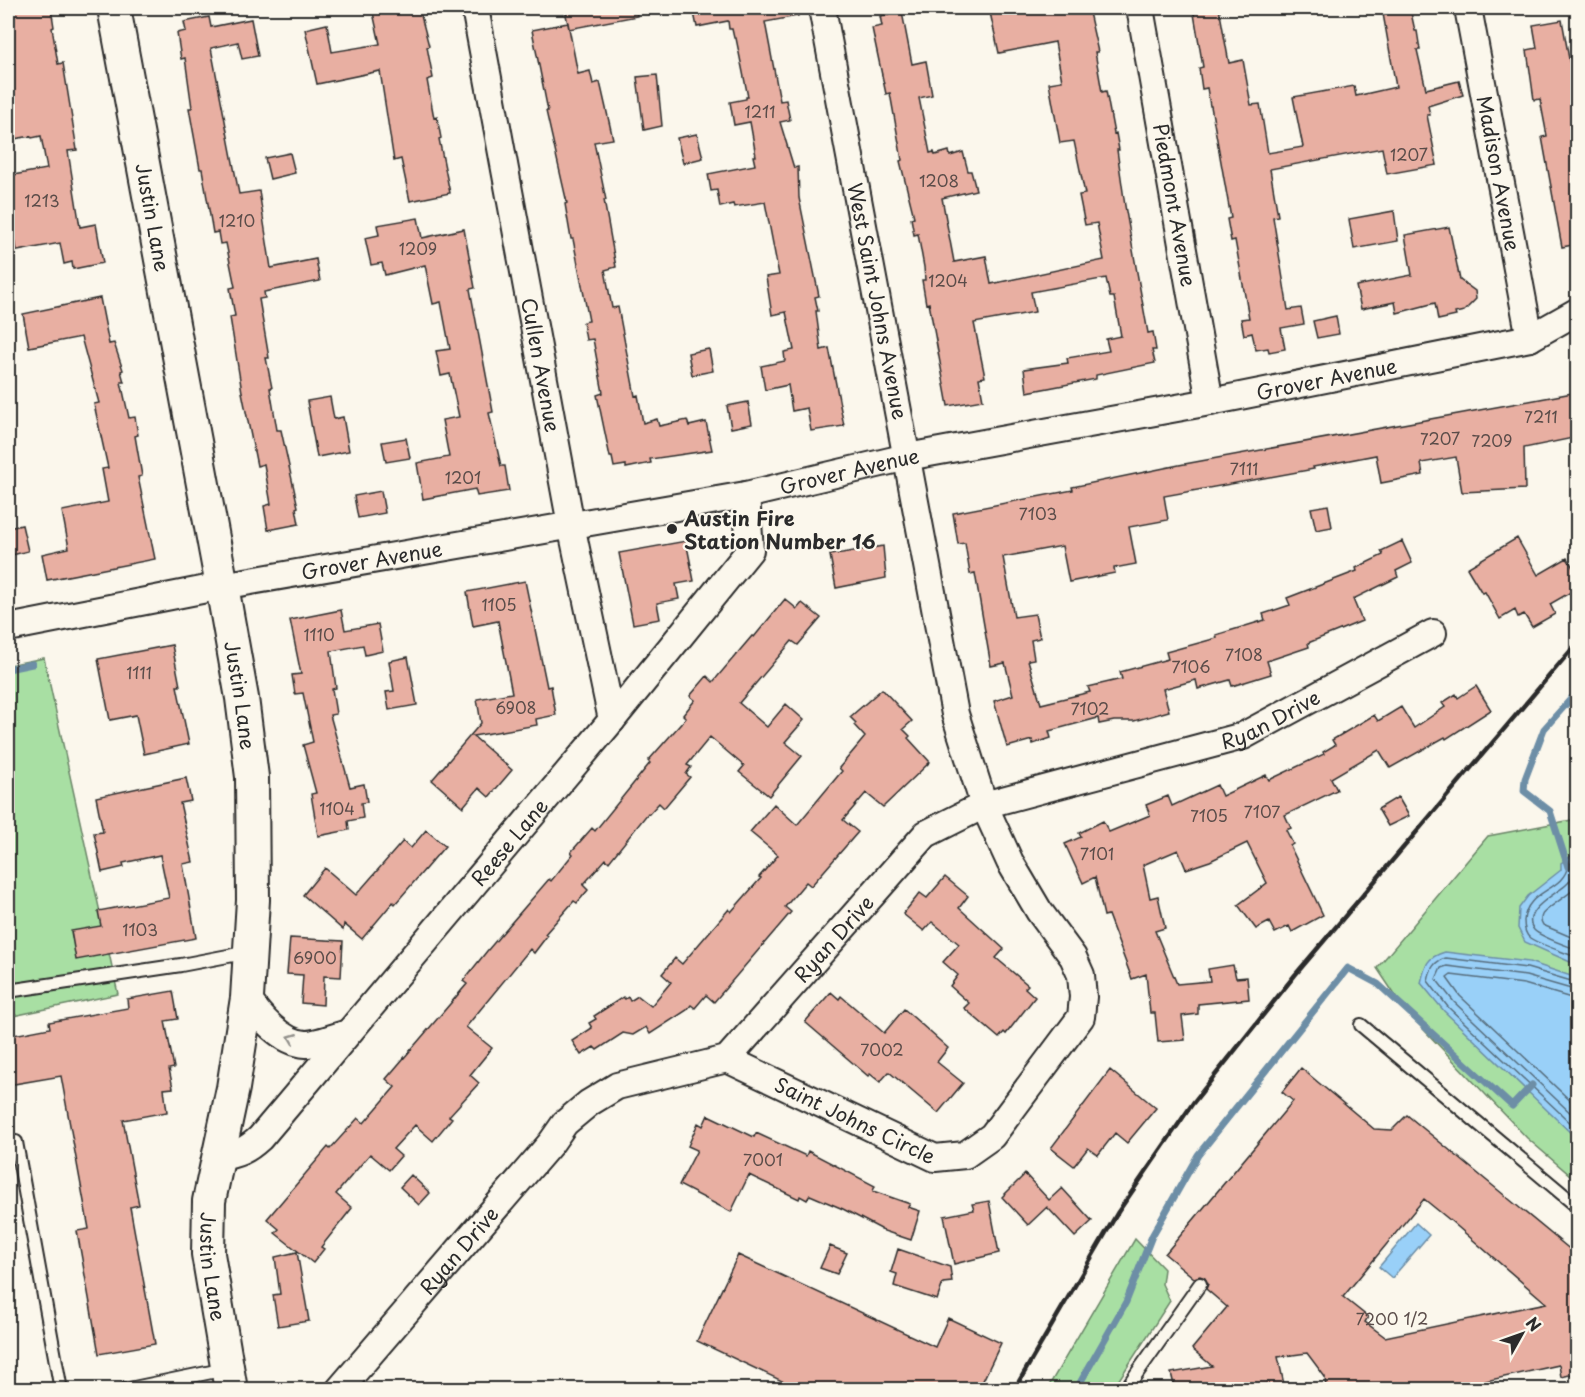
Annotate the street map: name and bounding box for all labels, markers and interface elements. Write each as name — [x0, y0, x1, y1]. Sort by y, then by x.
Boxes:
street label: Madison Avenue — [1470, 93, 1528, 253]
house number: 1211 — [745, 99, 775, 123]
street label: Piedmont Avenue — [1146, 121, 1204, 289]
house number: 1207 — [1390, 142, 1428, 166]
street label: Justin Lane — [128, 161, 178, 274]
house number: 1208 — [919, 168, 959, 192]
street label: West Saint Johns Avenue — [840, 180, 916, 422]
house number: 1213 — [24, 188, 60, 212]
house number: 1210 — [219, 208, 255, 232]
house number: 1209 — [399, 236, 437, 260]
house number: 1204 — [928, 268, 968, 292]
street label: Cullen Avenue — [514, 295, 568, 434]
street label: Grover Avenue — [1254, 350, 1399, 407]
house number: 7211 — [1524, 404, 1558, 428]
house number: 7207 — [1420, 426, 1460, 450]
house number: 7209 — [1472, 428, 1512, 452]
street label: Grover Avenue — [776, 440, 921, 502]
house number: 7111 — [1230, 456, 1258, 480]
house number: 1201 — [445, 465, 481, 489]
house number: 7103 — [1019, 501, 1057, 525]
place label: Austin Fire Station Number 16 — [683, 503, 876, 556]
marker: Austin Fire Station Number 16 — [665, 522, 679, 536]
street label: Grover Avenue — [299, 533, 445, 587]
house number: 1105 — [481, 592, 517, 616]
house number: 1110 — [303, 622, 335, 646]
street label: Justin Lane — [217, 639, 263, 752]
house number: 7108 — [1225, 642, 1263, 666]
house number: 7106 — [1171, 654, 1211, 678]
house number: 1111 — [126, 660, 152, 684]
street label: Ryan Drive — [1218, 682, 1325, 756]
house number: 6908 — [495, 695, 537, 719]
house number: 7102 — [1071, 696, 1109, 720]
street label: Reese Lane — [464, 792, 555, 892]
house number: 1104 — [319, 796, 355, 820]
house number: 7107 — [1244, 799, 1280, 823]
house number: 7105 — [1190, 803, 1228, 827]
house number: 7101 — [1080, 841, 1114, 865]
street label: Ryan Drive — [787, 888, 880, 989]
house number: 1103 — [122, 917, 158, 941]
house number: 6900 — [293, 945, 337, 969]
one-way arrow — [287, 1033, 298, 1045]
house number: 7002 — [860, 1037, 904, 1061]
street label: Saint Johns Circle — [770, 1069, 941, 1171]
house number: 7001 — [743, 1147, 783, 1171]
street label: Ryan Drive — [412, 1200, 505, 1301]
street label: Justin Lane — [193, 1212, 234, 1323]
north arrow — [1492, 1304, 1552, 1364]
house number: 7200 1/2 — [1356, 1306, 1428, 1330]
text: N — [1521, 1311, 1548, 1336]

